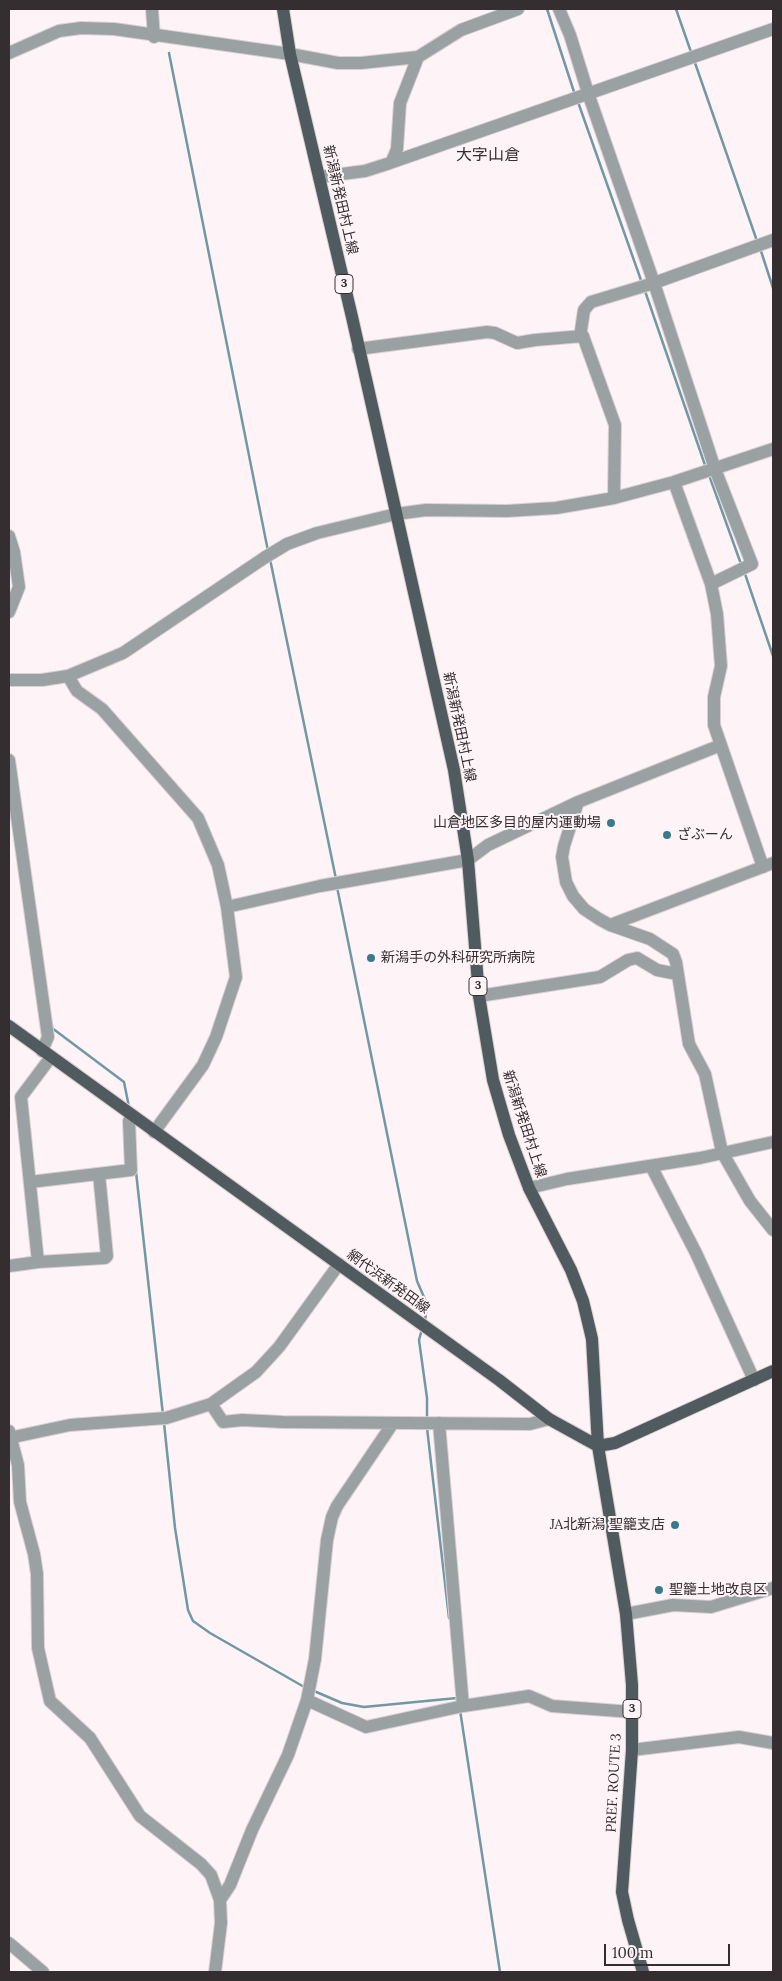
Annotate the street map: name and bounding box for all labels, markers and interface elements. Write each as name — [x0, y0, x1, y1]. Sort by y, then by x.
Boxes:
street label: 新潟新発田村上線 — [319, 144, 361, 256]
district label: 大字山倉 — [456, 145, 520, 165]
road number: 3 — [335, 274, 353, 294]
street label: 新潟新発田村上線 — [439, 670, 479, 784]
place label: 山倉地区多目的屋内運動場 — [433, 815, 601, 831]
marker: 山倉地区多目的屋内運動場 — [605, 817, 617, 829]
place label: ざぶーん — [677, 827, 733, 843]
marker: ざぶーん — [661, 829, 673, 841]
place label: 新潟手の外科研究所病院 — [381, 950, 535, 966]
marker: 新潟手の外科研究所病院 — [365, 952, 377, 964]
road number: 3 — [469, 976, 487, 996]
street label: 新潟新発田村上線 — [499, 1068, 549, 1180]
street label: 網代浜新発田線 — [343, 1246, 433, 1318]
place label: JA北新潟 聖籠支店 — [550, 1517, 665, 1533]
marker: JA北新潟 聖籠支店 — [669, 1519, 681, 1531]
place label: 聖籠土地改良区 — [669, 1582, 767, 1598]
marker: 聖籠土地改良区 — [653, 1584, 665, 1596]
road number: 3 — [623, 1700, 641, 1718]
street label: PREF. ROUTE 3 — [603, 1733, 625, 1833]
scale bar — [607, 1934, 733, 1966]
text: 100 m — [612, 1943, 653, 1962]

